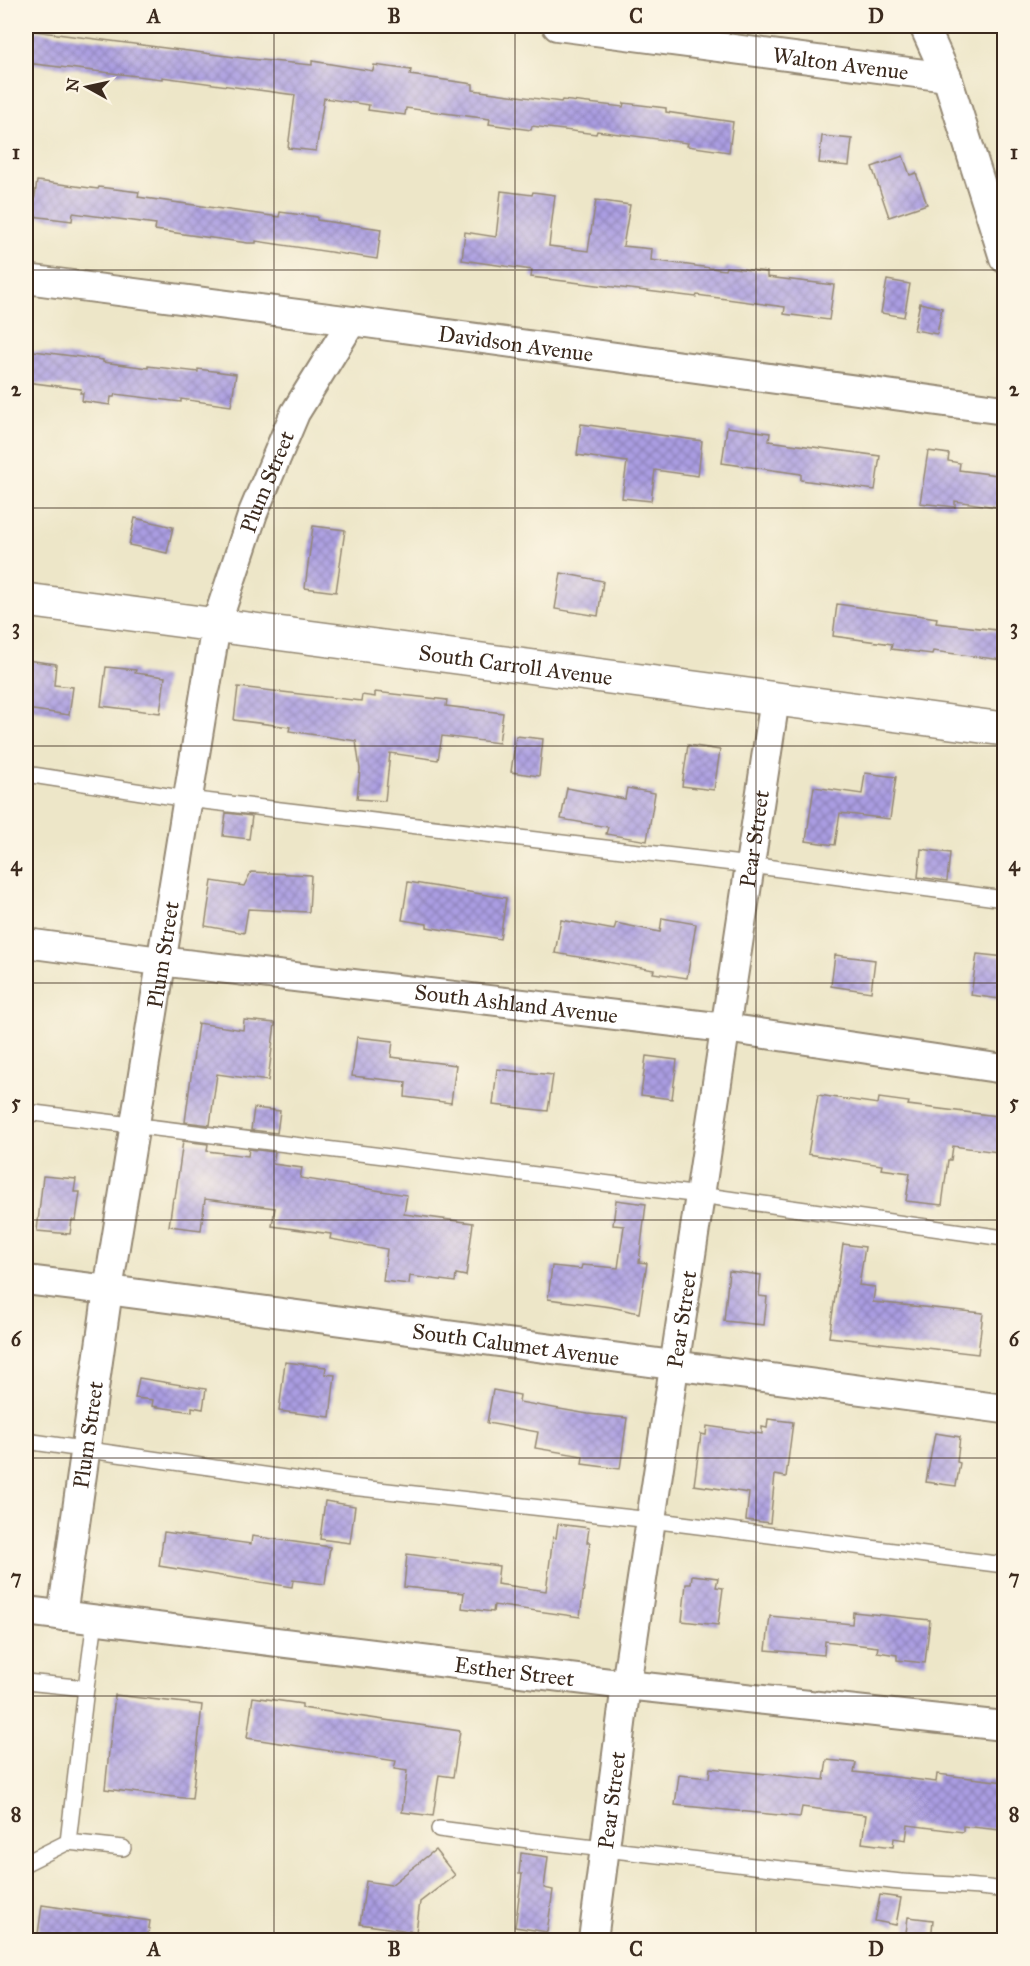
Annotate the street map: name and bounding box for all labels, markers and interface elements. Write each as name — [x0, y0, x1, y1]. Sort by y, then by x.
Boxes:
text: A — [145, 4, 161, 28]
text: B — [387, 4, 401, 28]
text: C — [629, 4, 643, 28]
text: D — [868, 4, 884, 28]
street label: Walton Avenue — [771, 41, 910, 85]
north arrow — [57, 57, 117, 117]
text: N — [62, 77, 83, 93]
text: 1 — [12, 140, 20, 164]
text: 1 — [1010, 140, 1018, 164]
street label: Davidson Avenue — [437, 319, 595, 367]
text: 2 — [11, 377, 22, 401]
text: 2 — [1009, 377, 1020, 401]
street label: Plum Street — [234, 426, 300, 536]
text: 3 — [12, 615, 20, 640]
text: 3 — [1010, 615, 1018, 640]
street label: South Carroll Avenue — [417, 638, 614, 691]
street label: Pear Street — [733, 788, 775, 889]
text: 4 — [10, 852, 22, 877]
text: 4 — [1008, 852, 1020, 877]
street label: Plum Street — [140, 899, 184, 1010]
street label: South Ashland Avenue — [413, 978, 619, 1029]
text: 5 — [11, 1090, 21, 1114]
text: 5 — [1009, 1090, 1019, 1114]
street label: Pear Street — [661, 1268, 702, 1370]
street label: South Calumet Avenue — [411, 1317, 621, 1371]
text: 6 — [11, 1327, 23, 1351]
text: 6 — [1009, 1327, 1021, 1351]
street label: Plum Street — [67, 1379, 109, 1490]
text: 7 — [11, 1565, 22, 1589]
text: 7 — [1009, 1565, 1020, 1589]
street label: Esther Street — [453, 1650, 576, 1692]
street label: Pear Street — [591, 1750, 631, 1851]
text: 8 — [11, 1802, 21, 1826]
text: 8 — [1009, 1802, 1019, 1826]
text: A — [145, 1937, 161, 1961]
text: B — [387, 1937, 401, 1961]
text: C — [629, 1937, 643, 1961]
text: D — [868, 1937, 884, 1961]

